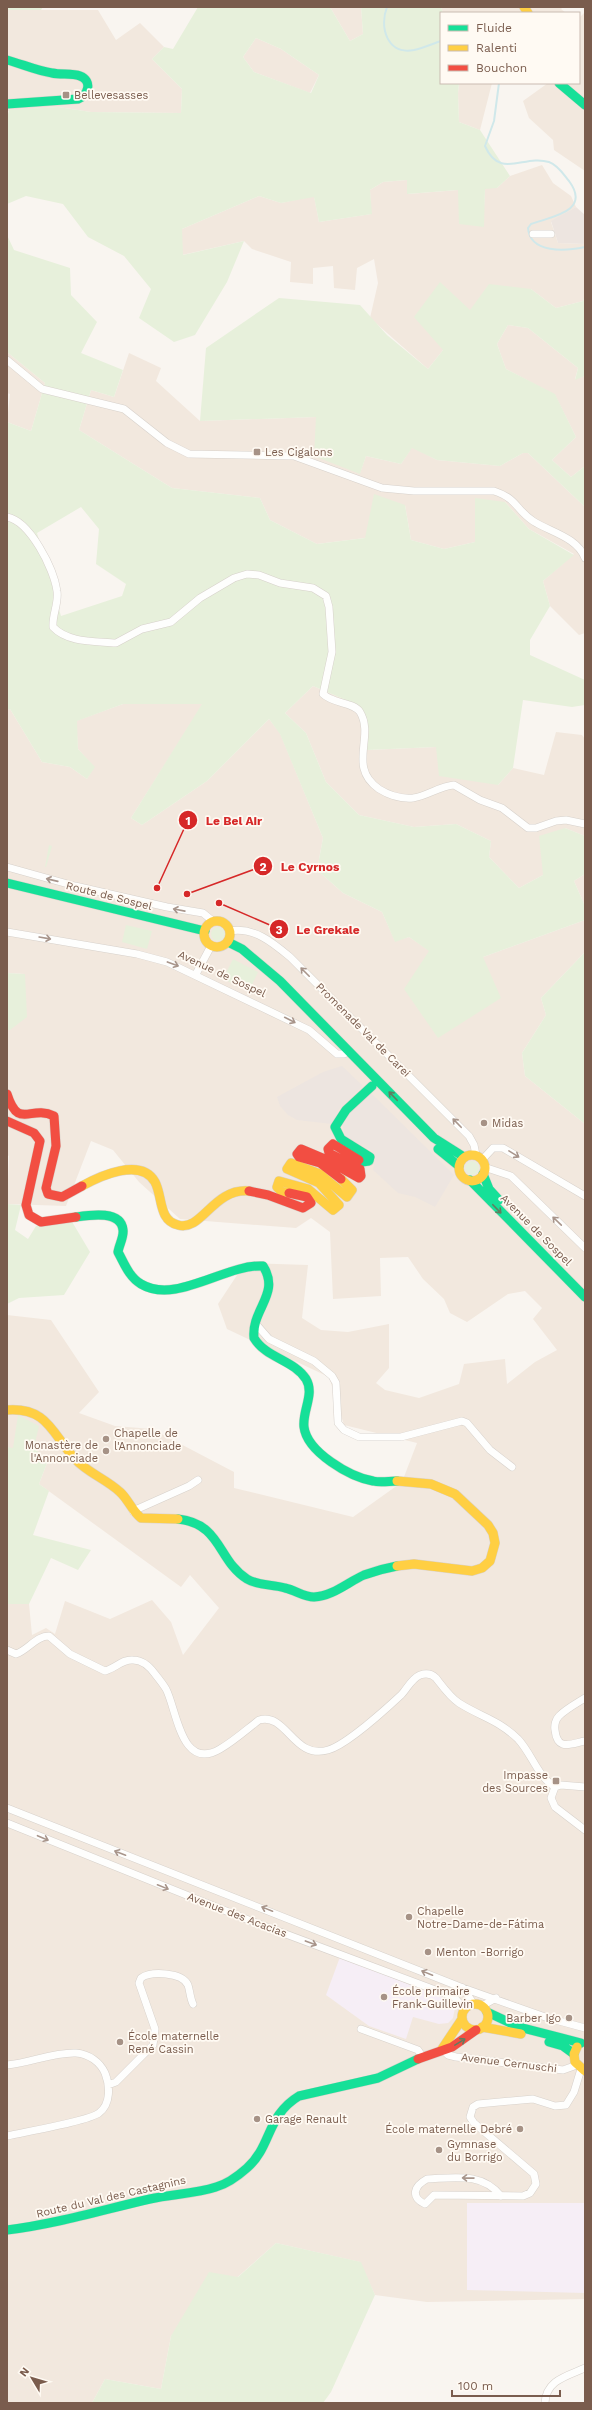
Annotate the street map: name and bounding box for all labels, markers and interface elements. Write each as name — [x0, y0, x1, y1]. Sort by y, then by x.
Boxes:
legend — [440, 12, 580, 84]
text: Fluide — [476, 21, 512, 35]
text: Ralenti — [476, 41, 517, 55]
text: Bouchon — [476, 61, 527, 75]
place label: Bellevesasses — [74, 89, 148, 102]
marker: Bellevesasses — [61, 90, 71, 100]
place label: Les Cigalons — [265, 446, 333, 459]
marker: Les Cigalons — [252, 447, 262, 457]
callout: Le Bel Air — [178, 808, 271, 832]
text: 1 — [185, 814, 191, 828]
text: Le Bel Air — [206, 814, 263, 828]
callout: Le Cyrnos — [253, 854, 348, 878]
text: 2 — [259, 860, 267, 874]
text: Le Cyrnos — [281, 860, 340, 874]
one-way arrow — [46, 876, 59, 884]
street label: Route de Sospel — [65, 879, 154, 913]
one-way arrow — [173, 905, 186, 913]
callout: Le Grekale — [269, 917, 368, 941]
text: 3 — [275, 923, 283, 937]
text: Le Grekale — [296, 923, 360, 937]
one-way arrow — [39, 934, 52, 942]
street label: Avenue de Sospel — [176, 948, 269, 1000]
one-way arrow — [166, 961, 178, 969]
one-way arrow — [300, 967, 310, 977]
street label: Promenade Val de Carei — [313, 980, 413, 1080]
one-way arrow — [284, 1017, 296, 1024]
one-way arrow — [389, 1091, 398, 1101]
place label: Midas — [492, 1117, 523, 1130]
one-way arrow — [452, 1118, 461, 1128]
marker: Midas — [479, 1118, 489, 1128]
one-way arrow — [508, 1150, 519, 1158]
street label: Avenue de Sospel — [498, 1192, 575, 1269]
one-way arrow — [492, 1204, 502, 1214]
one-way arrow — [552, 1216, 562, 1226]
place label: Chapelle de l'Annonciade — [114, 1427, 181, 1453]
marker: Chapelle de l'Annonciade — [101, 1434, 111, 1444]
place label: Monastère de l'Annonciade — [25, 1439, 98, 1465]
marker: Monastère de l'Annonciade — [101, 1446, 111, 1456]
place label: Impasse des Sources — [482, 1769, 548, 1795]
marker: Impasse des Sources — [551, 1776, 561, 1786]
one-way arrow — [36, 1835, 48, 1842]
one-way arrow — [114, 1848, 126, 1856]
one-way arrow — [157, 1883, 169, 1891]
street label: Avenue des Acacias — [185, 1890, 289, 1940]
one-way arrow — [262, 1905, 274, 1913]
place label: Chapelle Notre-Dame-de-Fátima — [417, 1905, 544, 1931]
marker: Chapelle Notre-Dame-de-Fátima — [404, 1912, 414, 1922]
one-way arrow — [304, 1940, 316, 1948]
place label: Menton -Borrigo — [436, 1946, 524, 1959]
marker: Menton -Borrigo — [423, 1947, 433, 1957]
one-way arrow — [421, 1968, 433, 1976]
place label: École primaire Frank-Guillevin — [392, 1984, 473, 2011]
marker: École primaire Frank-Guillevin — [379, 1992, 389, 2002]
place label: Barber Igo — [506, 2012, 561, 2025]
marker: Barber Igo — [564, 2013, 574, 2023]
place label: École maternelle René Cassin — [128, 2029, 219, 2056]
marker: École maternelle René Cassin — [115, 2037, 125, 2047]
one-way arrow — [454, 2037, 466, 2045]
street label: Avenue Cernuschi — [460, 2051, 558, 2075]
place label: Garage Renault — [265, 2113, 347, 2126]
marker: Garage Renault — [252, 2114, 262, 2124]
place label: École maternelle Debré — [385, 2122, 512, 2136]
marker: École maternelle Debré — [515, 2124, 525, 2134]
place label: Gymnase du Borrigo — [447, 2138, 503, 2164]
marker: Gymnase du Borrigo — [434, 2145, 444, 2155]
street label: Route du Val des Castagnins — [35, 2173, 187, 2221]
one-way arrow — [462, 2174, 475, 2181]
north arrow — [12, 2358, 52, 2398]
text: N — [17, 2365, 32, 2379]
scale bar — [452, 2372, 560, 2398]
text: 100 m — [458, 2379, 493, 2393]

